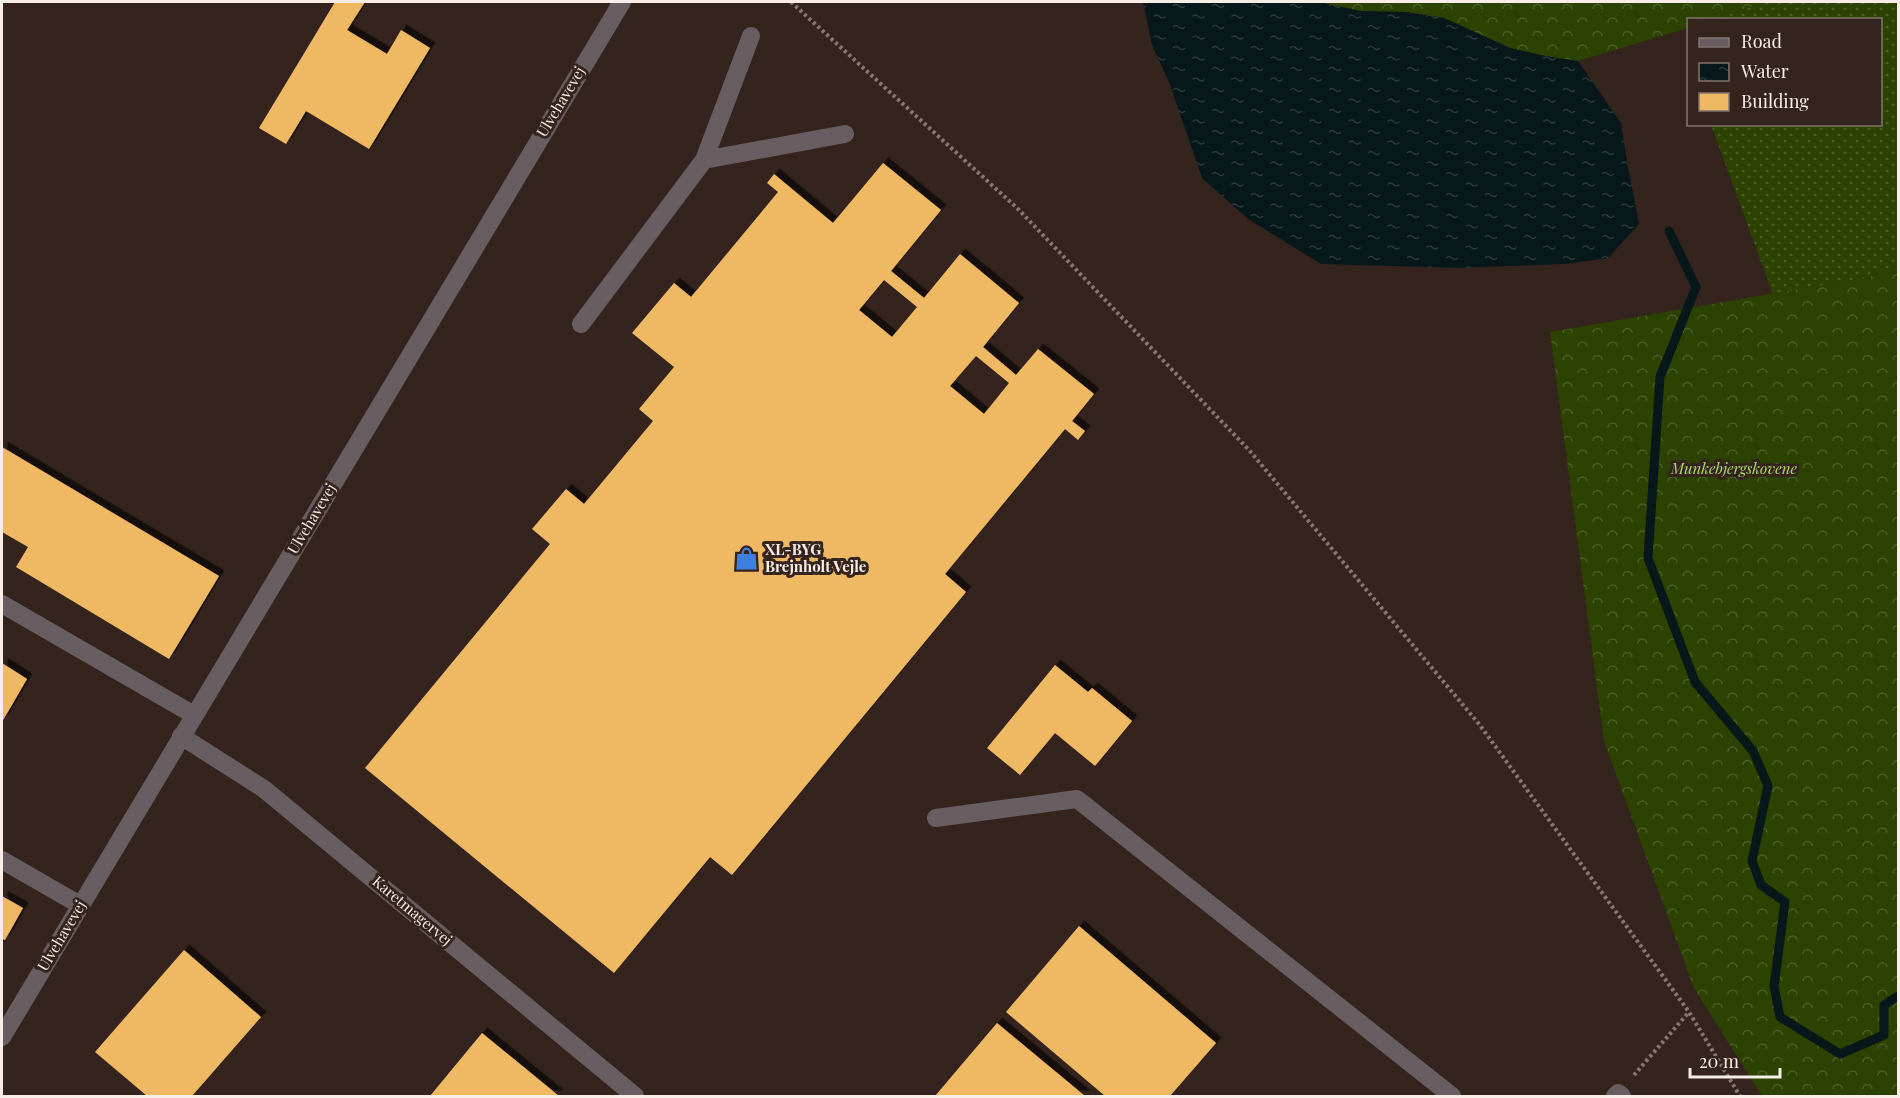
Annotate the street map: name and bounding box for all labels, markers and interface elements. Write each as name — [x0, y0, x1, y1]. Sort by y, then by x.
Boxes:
legend — [1687, 18, 1882, 126]
text: Road — [1741, 29, 1782, 53]
text: Water — [1740, 59, 1789, 83]
street label: Ulvehavevej — [531, 63, 589, 140]
text: Building — [1741, 89, 1809, 113]
park label: Munkebjergskovene — [1670, 458, 1797, 478]
street label: Ulvehavevej — [282, 480, 340, 557]
place label: XL-BYG Brejnholt Vejle — [765, 539, 867, 576]
shop icon: XL-BYG Brejnholt Vejle — [734, 546, 760, 572]
street label: Karetmagervej — [369, 871, 457, 949]
street label: Ulvehavevej — [32, 897, 90, 974]
scale bar — [1690, 1041, 1780, 1079]
text: 20 m — [1699, 1049, 1739, 1073]

